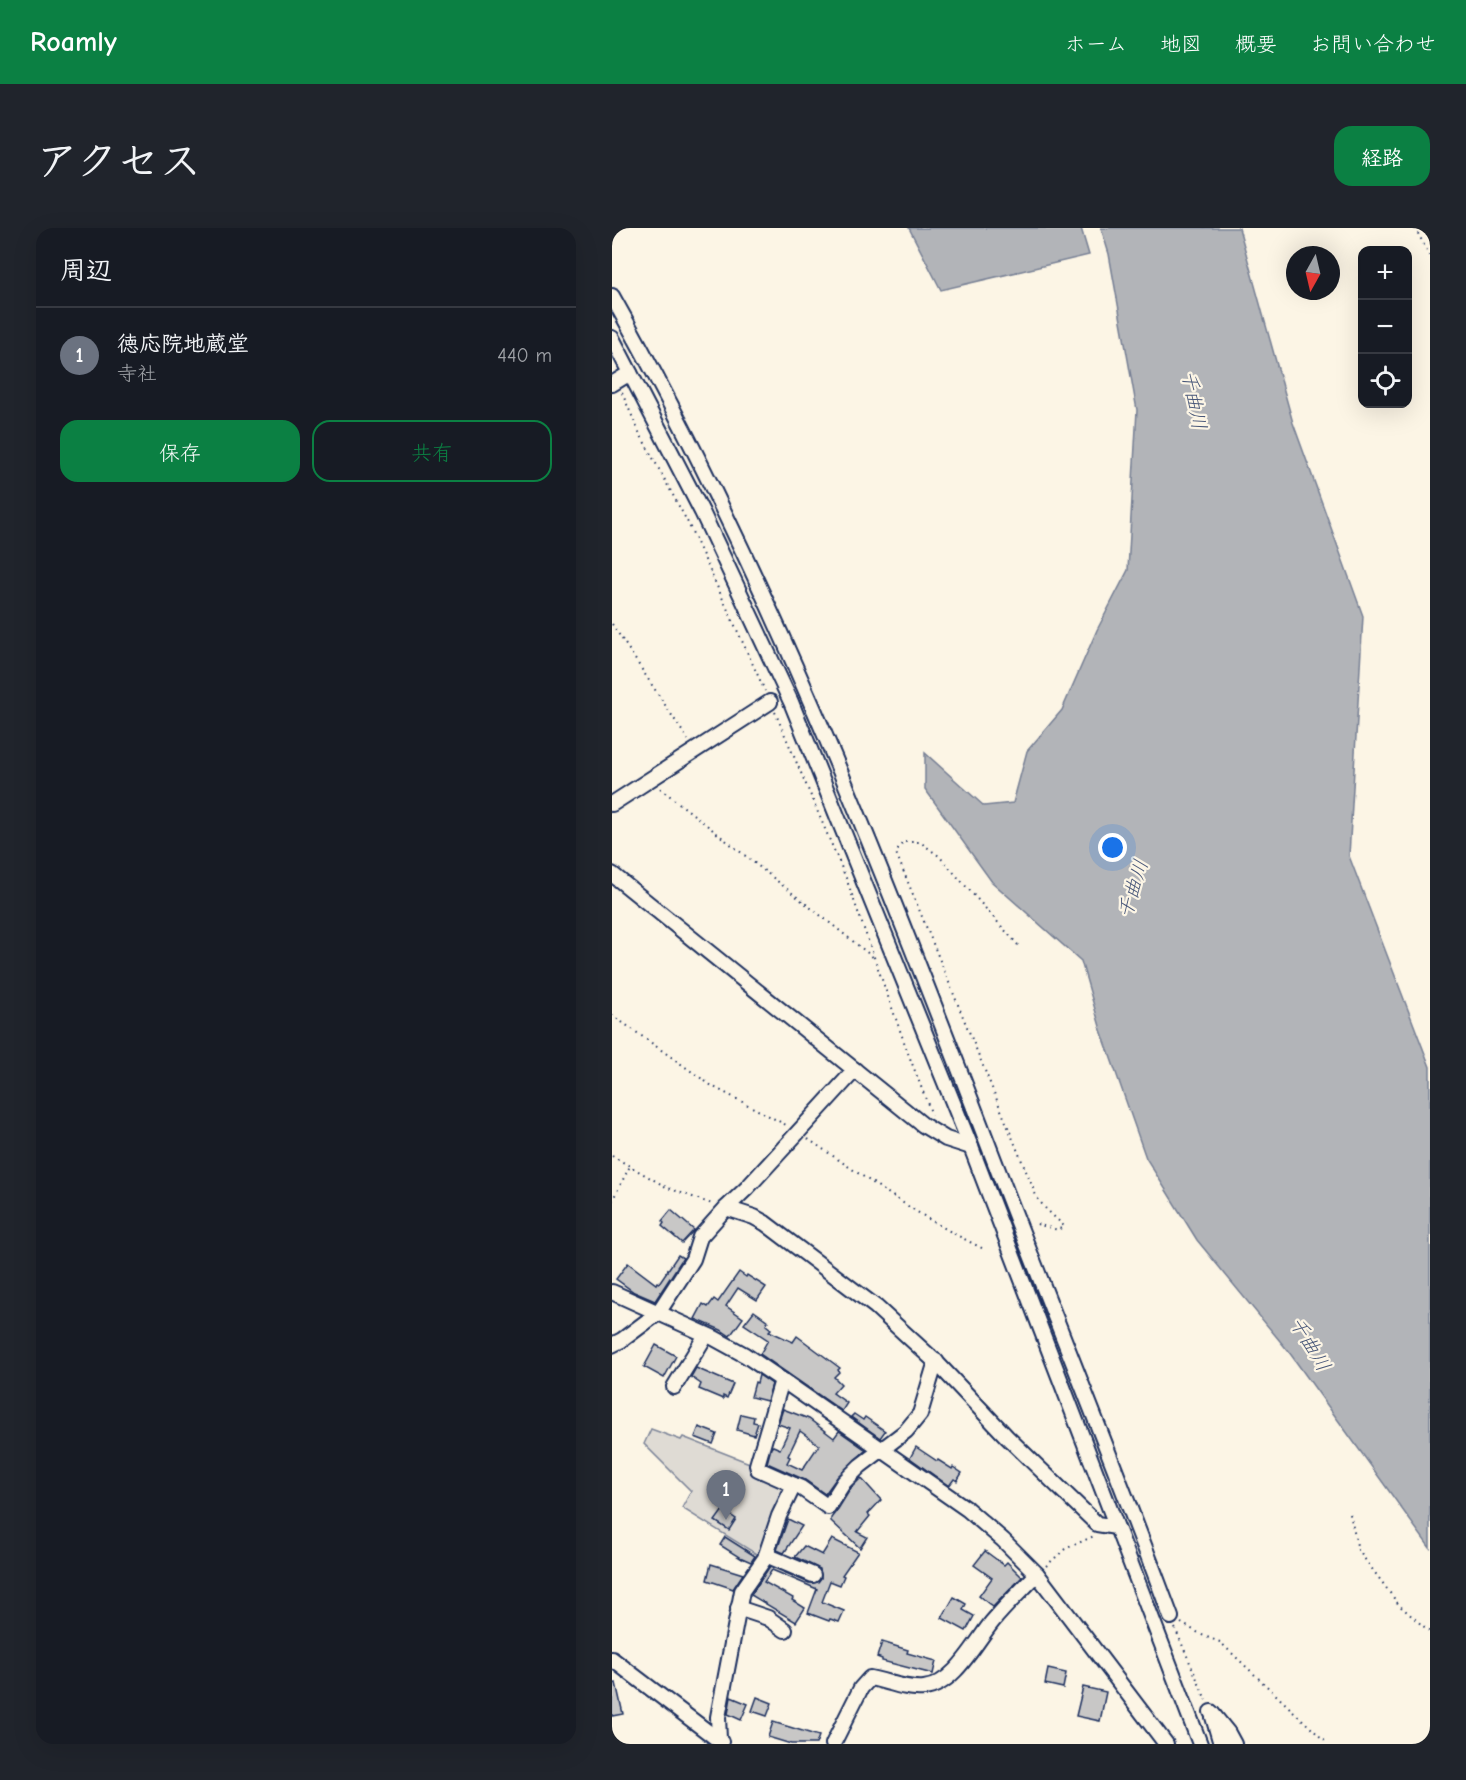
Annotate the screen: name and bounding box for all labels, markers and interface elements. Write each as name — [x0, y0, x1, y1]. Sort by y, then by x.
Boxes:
text: Roamly — [30, 26, 117, 58]
text: ホーム — [1065, 32, 1127, 56]
text: 地図 — [1160, 32, 1202, 56]
text: 概要 — [1235, 32, 1277, 56]
text: お問い合わせ — [1310, 32, 1436, 56]
button: 経路 — [1334, 126, 1430, 186]
text: アクセス — [36, 137, 201, 186]
north arrow — [1286, 246, 1340, 300]
map controls — [1358, 246, 1412, 408]
button: + — [1358, 246, 1412, 300]
text: 周辺 — [60, 256, 112, 286]
button: − — [1358, 300, 1412, 354]
text: 徳応院地蔵堂 — [117, 331, 249, 357]
text: 1 — [76, 344, 83, 367]
text: 440 m — [497, 344, 552, 367]
button: locate — [1358, 354, 1412, 408]
text: 寺社 — [117, 362, 157, 385]
water label: 千曲川 — [1177, 368, 1211, 432]
button: 保存 — [60, 420, 300, 482]
button: 共有 — [312, 420, 552, 482]
your location — [1098, 833, 1127, 862]
water label: 千曲川 — [1113, 857, 1153, 921]
water label: 千曲川 — [1285, 1312, 1335, 1376]
pin: 1 — [706, 1470, 746, 1520]

